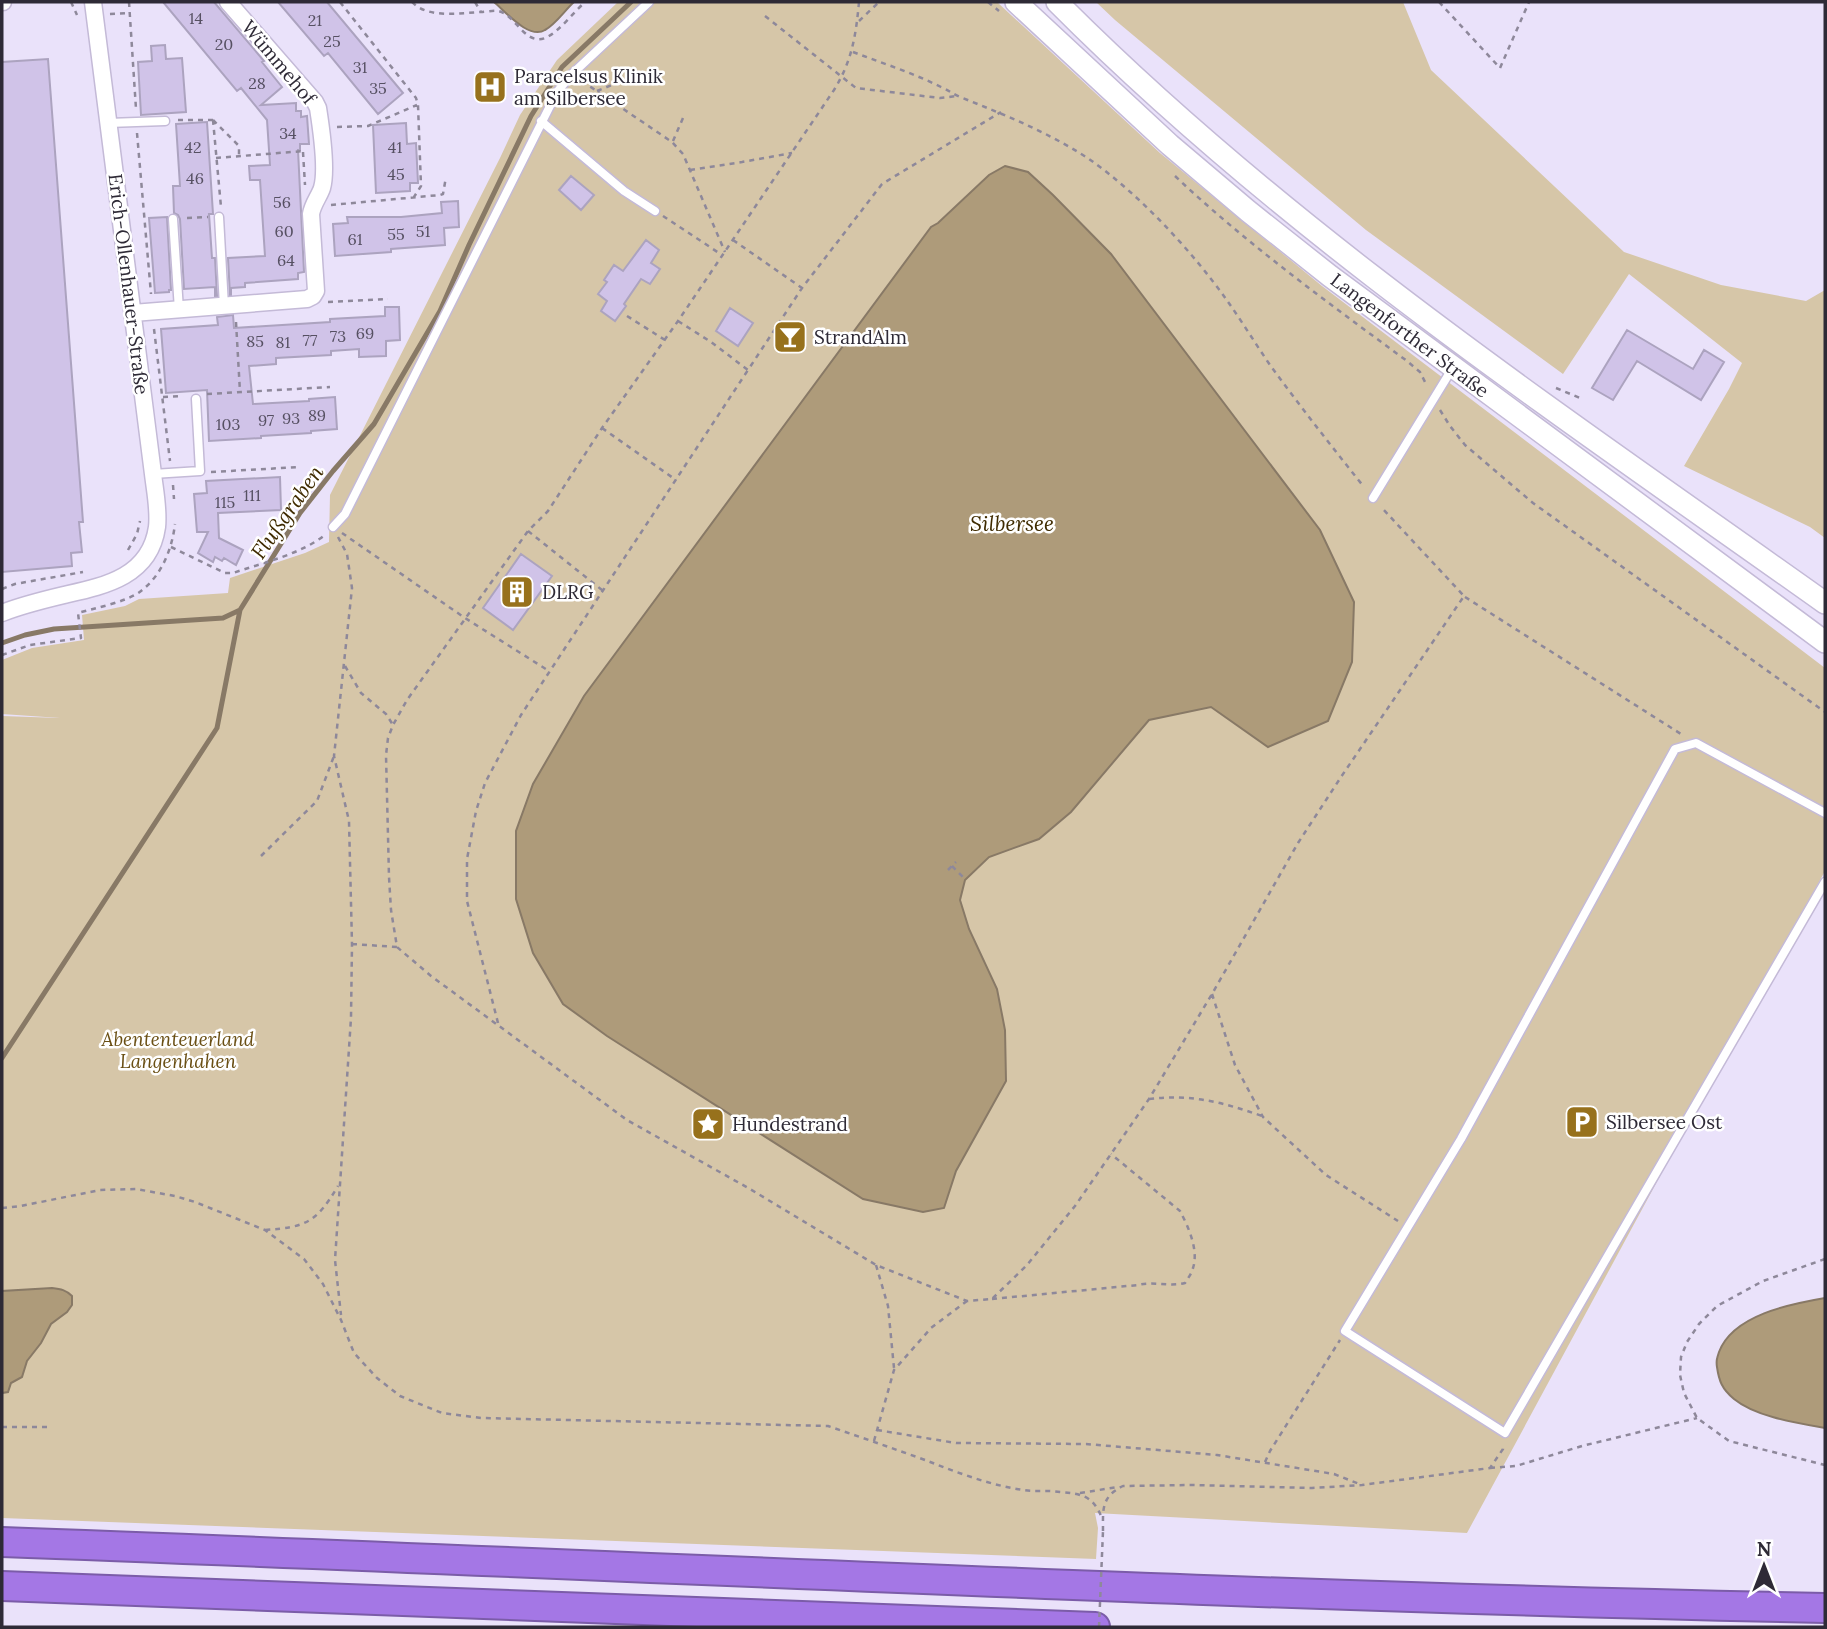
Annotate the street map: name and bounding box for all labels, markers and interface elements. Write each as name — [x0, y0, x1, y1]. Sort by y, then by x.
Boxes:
house number: 14 — [189, 8, 204, 28]
house number: 21 — [308, 10, 322, 30]
street label: Wümmehof — [237, 15, 322, 110]
house number: 25 — [323, 31, 341, 51]
house number: 20 — [215, 34, 233, 54]
house number: 31 — [353, 57, 368, 77]
place label: Paracelsus Klinik am Silbersee — [514, 64, 664, 110]
hospital icon: Paracelsus Klinik am Silbersee — [471, 68, 509, 106]
house number: 28 — [248, 73, 266, 93]
house number: 35 — [369, 78, 387, 98]
house number: 34 — [279, 123, 297, 143]
house number: 42 — [184, 137, 202, 157]
house number: 41 — [388, 137, 402, 157]
house number: 45 — [387, 164, 405, 184]
house number: 46 — [186, 168, 204, 188]
street label: Erich-Ollenhauer-Straße — [104, 172, 154, 396]
house number: 56 — [273, 192, 291, 212]
house number: 60 — [274, 221, 294, 241]
house number: 51 — [416, 221, 430, 241]
house number: 55 — [387, 224, 405, 244]
house number: 61 — [347, 229, 363, 249]
house number: 64 — [277, 250, 295, 270]
street label: Langenforther Straße — [1326, 268, 1494, 402]
bar icon: StrandAlm — [771, 318, 809, 356]
house number: 69 — [356, 323, 374, 343]
place label: StrandAlm — [814, 325, 907, 349]
house number: 73 — [330, 326, 346, 346]
house number: 77 — [303, 330, 318, 350]
house number: 85 — [246, 331, 264, 351]
house number: 81 — [276, 332, 291, 352]
house number: 89 — [308, 405, 326, 425]
house number: 93 — [282, 408, 300, 428]
house number: 97 — [258, 410, 275, 430]
house number: 103 — [216, 414, 240, 434]
water label: Flußgraben — [245, 460, 329, 564]
house number: 111 — [243, 485, 261, 505]
house number: 115 — [215, 492, 235, 512]
water label: Silbersee — [970, 510, 1054, 537]
building icon: DLRG — [498, 573, 536, 611]
place label: DLRG — [542, 580, 594, 604]
park label: Abententeuerland Langenhahen — [101, 1027, 255, 1073]
parking icon: Silbersee Ost — [1563, 1103, 1601, 1141]
place icon: Hundestrand — [689, 1105, 727, 1143]
place label: Silbersee Ost — [1606, 1110, 1723, 1134]
place label: Hundestrand — [732, 1112, 848, 1136]
north arrow — [1729, 1531, 1799, 1601]
text: N — [1757, 1537, 1772, 1561]

